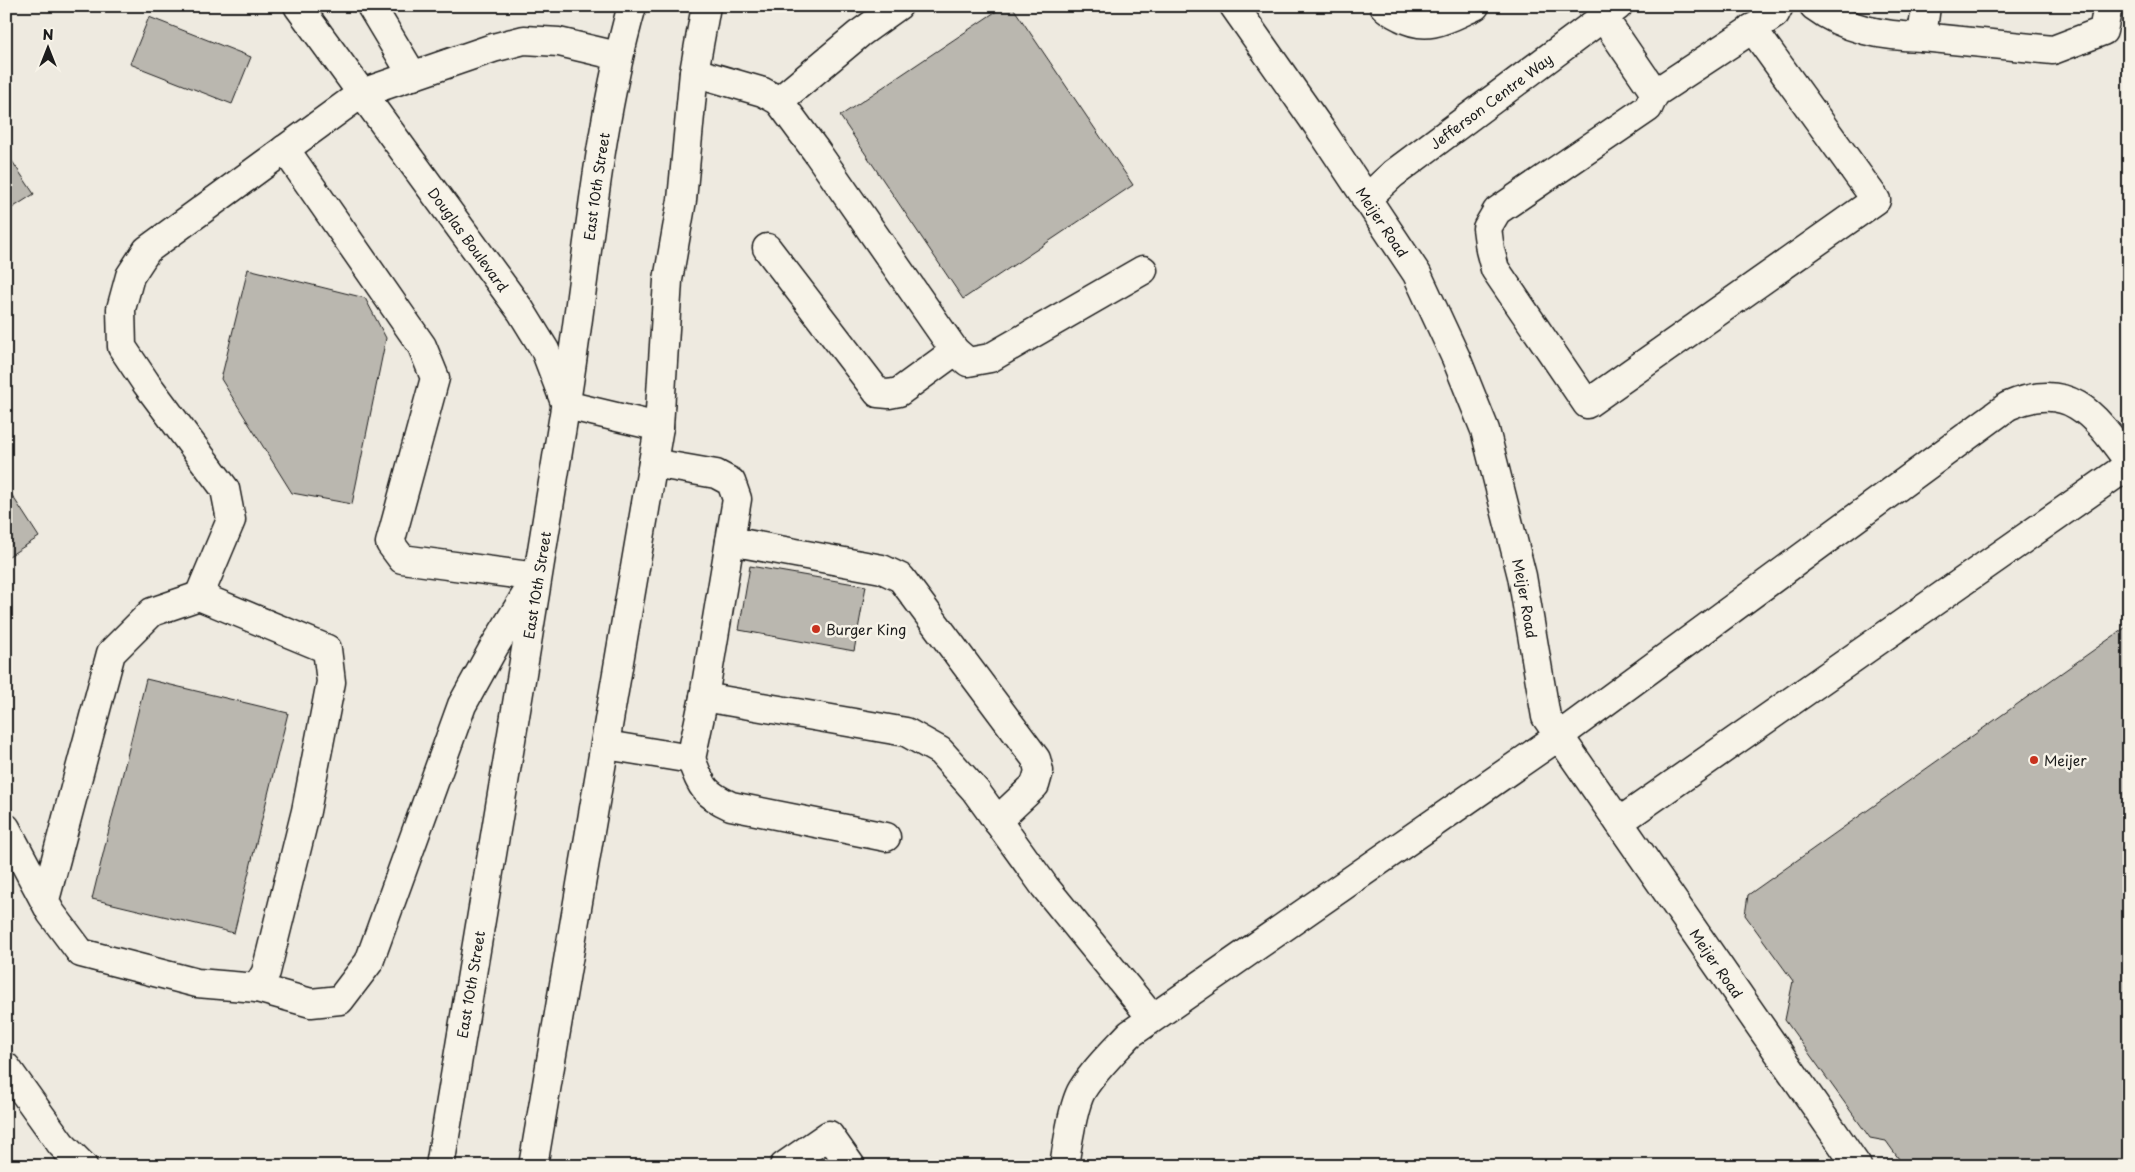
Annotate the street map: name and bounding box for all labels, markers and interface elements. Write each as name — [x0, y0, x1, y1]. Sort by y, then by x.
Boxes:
north arrow — [22, 22, 72, 72]
text: N — [42, 24, 54, 45]
street label: Jefferson Centre Way — [1425, 48, 1557, 154]
street label: East 10th Street — [578, 131, 614, 242]
street label: Douglas Boulevard — [423, 183, 514, 296]
street label: Meijer Road — [1351, 183, 1413, 261]
street label: East 10th Street — [517, 529, 556, 640]
street label: Meijer Road — [1507, 556, 1543, 640]
place label: Burger King — [826, 619, 906, 640]
marker: Burger King — [810, 623, 822, 635]
place label: Meijer — [2044, 750, 2087, 771]
marker: Meijer — [2028, 754, 2040, 766]
street label: Meijer Road — [1685, 924, 1748, 1002]
street label: East 10th Street — [451, 929, 490, 1040]

